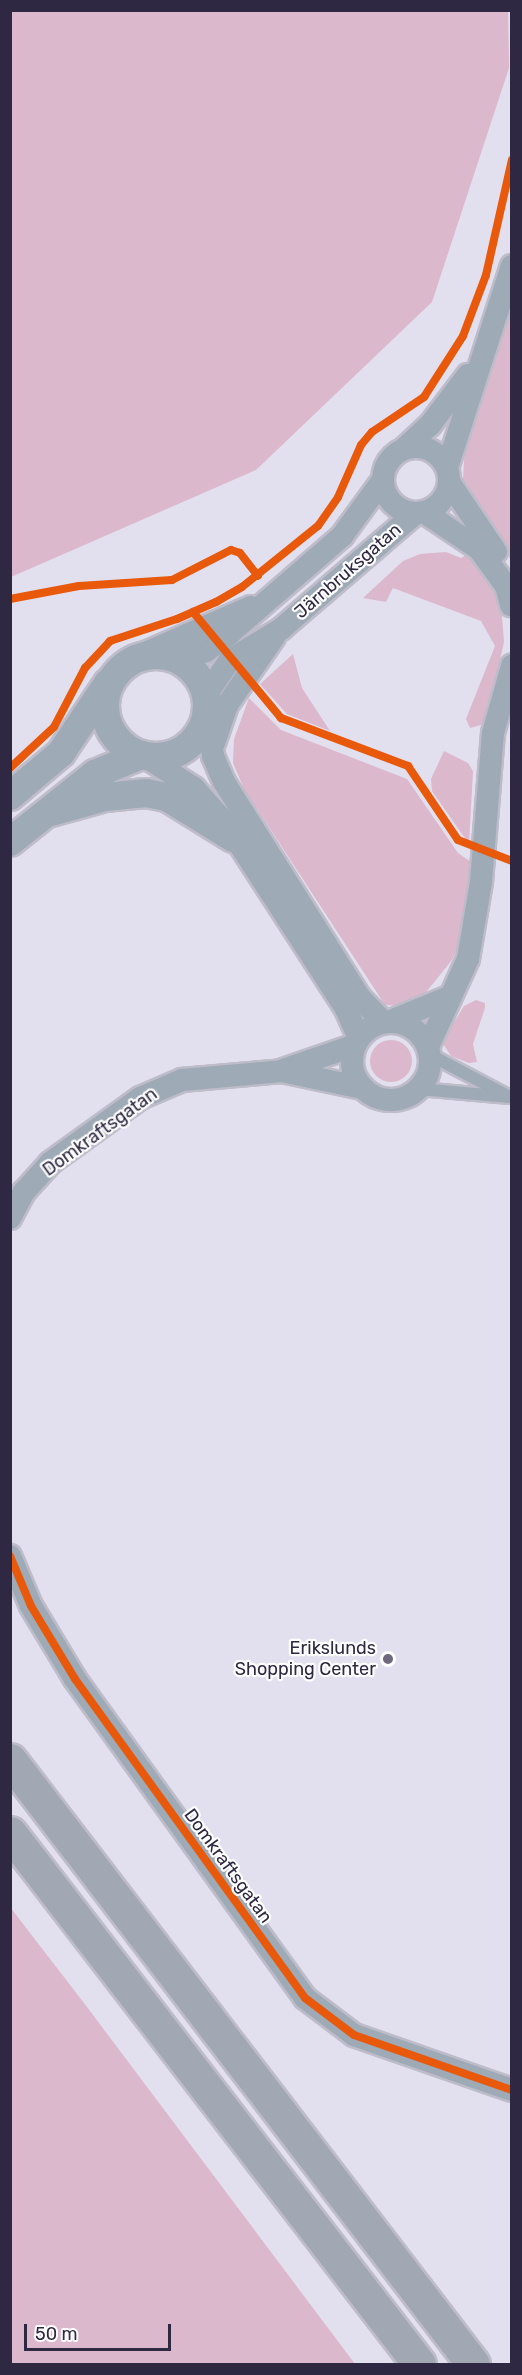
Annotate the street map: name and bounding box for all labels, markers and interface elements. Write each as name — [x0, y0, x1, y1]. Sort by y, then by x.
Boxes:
street label: Järnbruksgatan — [290, 519, 406, 623]
street label: Domkraftsgatan — [39, 1083, 161, 1181]
place label: Erikslunds Shopping Center — [235, 1638, 376, 1680]
marker: Erikslunds Shopping Center — [381, 1652, 395, 1666]
street label: Domkraftsgatan — [179, 1805, 277, 1927]
scale bar — [27, 2312, 174, 2350]
text: 50 m — [35, 2323, 78, 2345]

